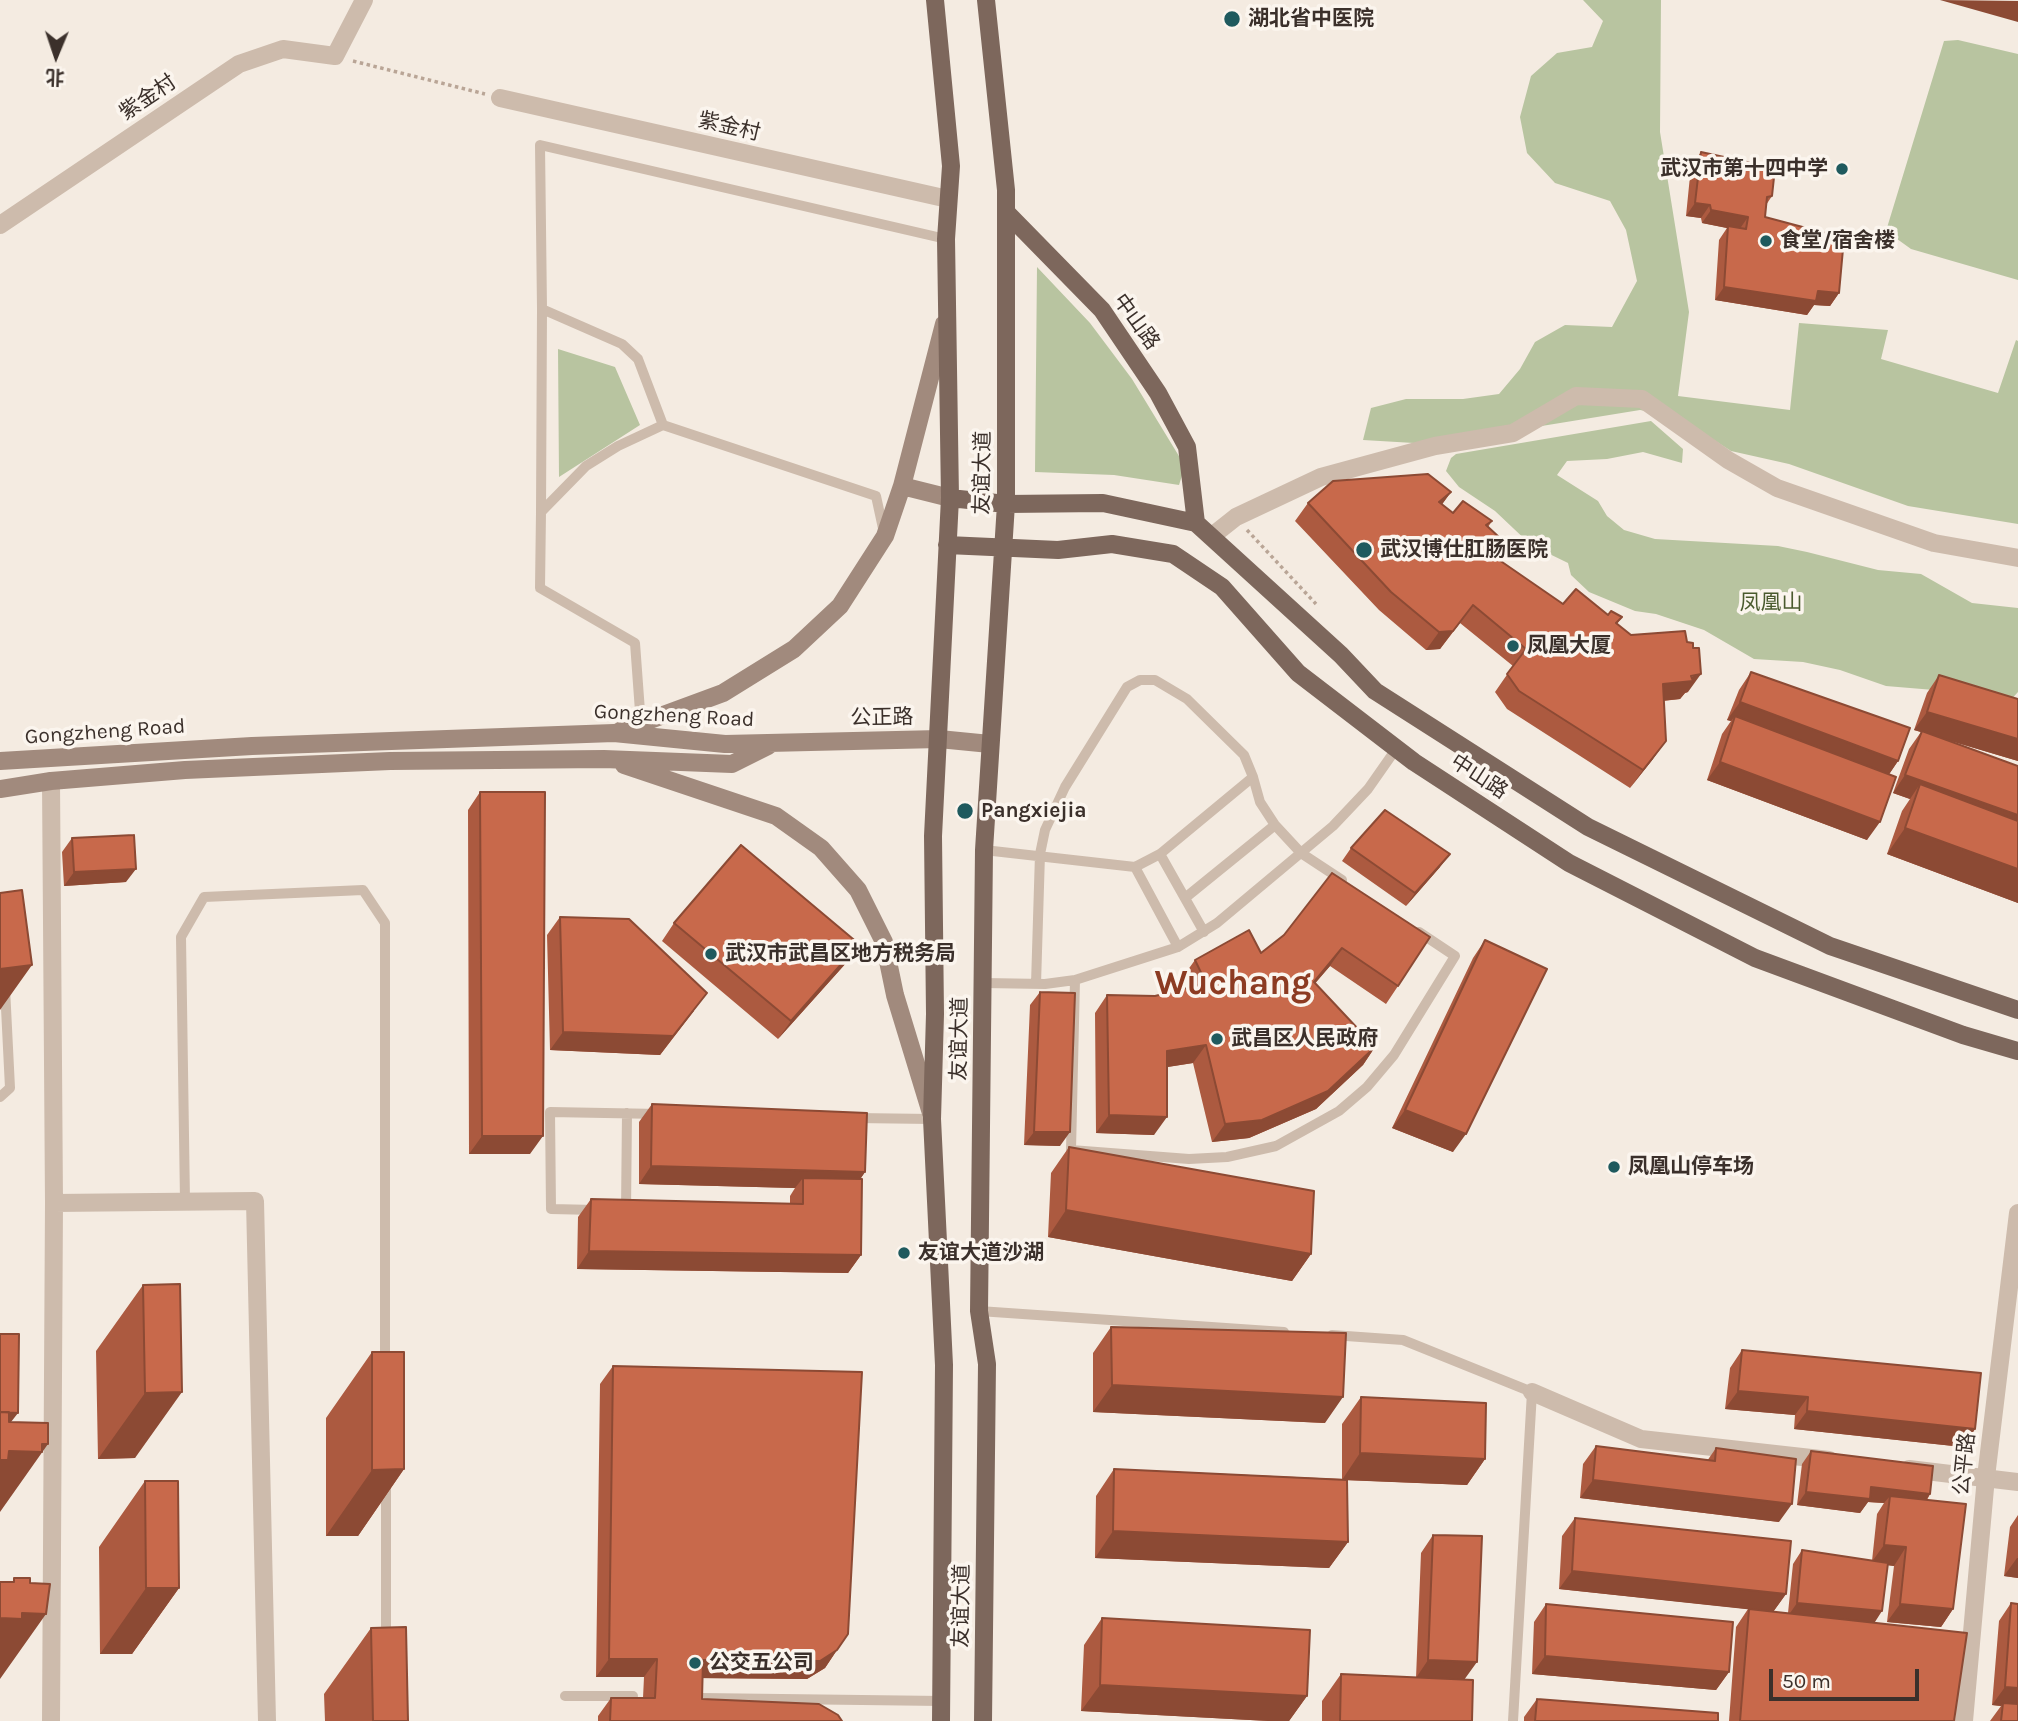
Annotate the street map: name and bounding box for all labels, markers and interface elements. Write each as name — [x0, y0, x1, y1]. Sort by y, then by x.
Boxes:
place label: 湖北省中医院 — [1248, 6, 1374, 32]
marker: 湖北省中医院 — [1222, 9, 1242, 29]
north arrow — [21, 21, 91, 91]
text: 北 — [45, 66, 65, 88]
street label: 紫金村 — [115, 70, 181, 126]
street label: 紫金村 — [695, 108, 763, 146]
place label: 武汉市第十四中学 — [1660, 156, 1828, 182]
marker: 武汉市第十四中学 — [1834, 161, 1850, 177]
place label: 食堂/宿舍楼 — [1780, 228, 1895, 254]
marker: 食堂/宿舍楼 — [1758, 233, 1774, 249]
street label: 中山路 — [1107, 289, 1165, 355]
street label: 友谊大道 — [970, 431, 996, 515]
place label: 武汉博仕肛肠医院 — [1380, 537, 1548, 563]
marker: 武汉博仕肛肠医院 — [1354, 540, 1374, 560]
park label: 凤凰山 — [1740, 590, 1802, 616]
place label: 凤凰大厦 — [1527, 633, 1611, 659]
marker: 凤凰大厦 — [1505, 638, 1521, 654]
street label: Gongzheng Road — [593, 699, 755, 733]
street label: 公正路 — [850, 705, 914, 731]
street label: Gongzheng Road — [24, 714, 186, 750]
street label: 中山路 — [1446, 749, 1512, 805]
place label: Pangxiejia — [981, 798, 1087, 824]
marker: Pangxiejia — [955, 801, 975, 821]
place label: 武汉市武昌区地方税务局 — [725, 941, 956, 967]
marker: 武汉市武昌区地方税务局 — [703, 946, 719, 962]
district label: Wuchang — [1155, 963, 1311, 1005]
street label: 友谊大道 — [947, 997, 973, 1081]
place label: 武昌区人民政府 — [1231, 1026, 1378, 1052]
marker: 武昌区人民政府 — [1209, 1031, 1225, 1047]
place label: 凤凰山停车场 — [1628, 1154, 1754, 1180]
marker: 凤凰山停车场 — [1606, 1159, 1622, 1175]
place label: 友谊大道沙湖 — [918, 1240, 1044, 1266]
marker: 友谊大道沙湖 — [896, 1245, 912, 1261]
street label: 公平路 — [1949, 1431, 1981, 1497]
street label: 友谊大道 — [949, 1564, 975, 1648]
place label: 公交五公司 — [709, 1650, 814, 1676]
scale bar — [1773, 1654, 1924, 1698]
marker: 公交五公司 — [687, 1655, 703, 1671]
text: 50 m — [1782, 1669, 1831, 1693]

